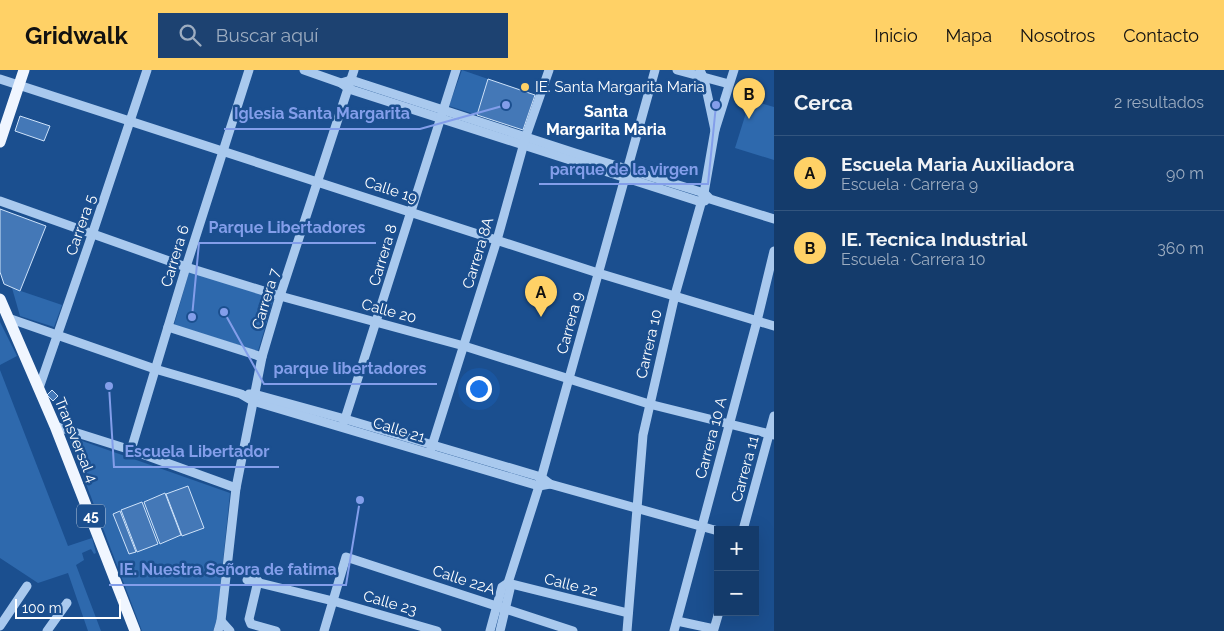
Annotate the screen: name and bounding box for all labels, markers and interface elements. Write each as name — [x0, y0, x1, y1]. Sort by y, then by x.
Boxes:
search box — [158, 13, 508, 58]
text: Gridwalk — [25, 21, 128, 50]
icon: search — [176, 21, 204, 49]
text: Buscar aquí — [216, 24, 318, 46]
text: Inicio — [874, 25, 918, 46]
text: Mapa — [946, 25, 992, 46]
text: Nosotros — [1020, 25, 1095, 46]
text: Contacto — [1123, 25, 1199, 46]
place label: IE. Santa Margarita Maria — [535, 78, 705, 96]
pin: B — [733, 78, 765, 119]
marker: IE. Santa Margarita Maria — [519, 81, 531, 93]
text: Cerca — [794, 90, 853, 115]
text: 2 resultados — [1114, 93, 1204, 112]
callout: Iglesia Santa Margarita — [224, 98, 420, 129]
district label: Santa Margarita Maria — [546, 102, 666, 139]
text: Iglesia Santa Margarita — [234, 104, 410, 123]
callout: parque de la virgen — [539, 153, 708, 184]
text: Escuela Maria Auxiliadora — [841, 153, 1074, 175]
text: parque de la virgen — [550, 160, 698, 179]
text: A — [805, 164, 815, 183]
text: 90 m — [1166, 164, 1204, 183]
street label: Calle 19 — [362, 173, 420, 207]
text: Escuela · Carrera 9 — [841, 175, 978, 194]
street label: Carrera 5 — [62, 192, 100, 258]
callout: Parque Libertadores — [199, 212, 376, 243]
street label: Carrera 8A — [459, 215, 497, 291]
text: Parque Libertadores — [209, 218, 366, 237]
street label: Carrera 8 — [365, 222, 401, 288]
street label: Carrera 6 — [157, 223, 193, 289]
text: IE. Tecnica Industrial — [841, 228, 1027, 250]
text: B — [805, 239, 815, 258]
text: 360 m — [1157, 239, 1204, 258]
text: Escuela · Carrera 10 — [841, 250, 985, 269]
street label: Carrera 7 — [248, 266, 284, 332]
pin: A — [525, 276, 557, 317]
street label: Carrera 9 — [553, 290, 587, 356]
street label: Calle 20 — [359, 295, 419, 327]
street label: Carrera 10 — [632, 308, 666, 380]
callout: parque libertadores — [264, 353, 437, 384]
text: parque libertadores — [274, 359, 427, 378]
your location — [466, 376, 492, 402]
street label: Transversal 4 — [51, 395, 101, 485]
street label: Carrera 10 A — [691, 395, 731, 481]
street label: Calle 21 — [371, 414, 428, 447]
street label: Carrera 11 — [728, 433, 763, 504]
callout: Escuela Libertador — [114, 436, 279, 467]
text: Escuela Libertador — [125, 442, 269, 461]
road number: 45 — [77, 504, 105, 528]
map controls — [714, 526, 759, 616]
button: + — [714, 526, 759, 571]
callout: IE. Nuestra Señora de fatima — [109, 554, 346, 585]
text: IE. Nuestra Señora de fatima — [119, 560, 337, 579]
street label: Calle 22A — [430, 561, 498, 599]
street label: Calle 22 — [542, 570, 600, 600]
button: − — [714, 571, 759, 616]
street label: Calle 23 — [361, 587, 419, 619]
scale bar — [15, 596, 121, 619]
text: 100 m — [22, 600, 62, 616]

